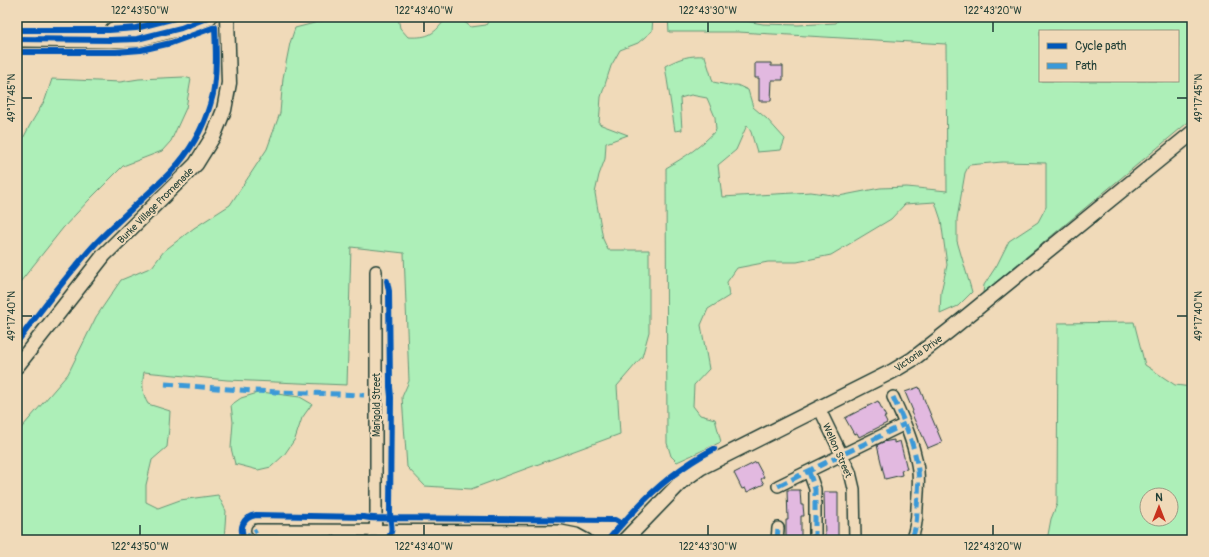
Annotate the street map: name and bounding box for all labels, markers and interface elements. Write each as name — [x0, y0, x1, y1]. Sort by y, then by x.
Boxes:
text: 122°43'50"W — [111, 5, 169, 17]
text: 122°43'40"W — [395, 5, 453, 17]
text: 122°43'30"W — [679, 5, 737, 17]
text: 122°43'20"W — [964, 5, 1022, 17]
legend — [1039, 30, 1179, 82]
text: Cycle path — [1075, 39, 1127, 54]
text: Path — [1075, 59, 1097, 74]
text: 49°17'45"N — [6, 73, 18, 122]
text: 49°17'45"N — [1193, 73, 1205, 122]
street label: Burke Village Promenade — [115, 165, 196, 246]
text: 49°17'40"N — [6, 291, 18, 341]
text: 49°17'40"N — [1193, 291, 1205, 341]
street label: Victoria Drive — [892, 333, 945, 375]
street label: Marigold Street — [371, 372, 383, 437]
street label: Wellon Street — [820, 421, 855, 480]
north arrow — [1139, 487, 1179, 527]
text: N — [1155, 491, 1163, 504]
text: 122°43'50"W — [111, 541, 169, 553]
text: 122°43'40"W — [395, 541, 453, 553]
text: 122°43'30"W — [679, 541, 737, 553]
text: 122°43'20"W — [964, 541, 1022, 553]

